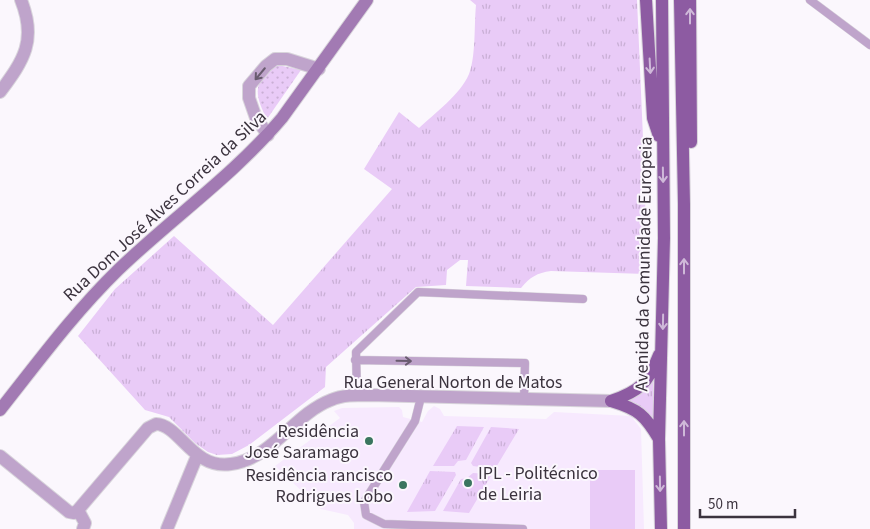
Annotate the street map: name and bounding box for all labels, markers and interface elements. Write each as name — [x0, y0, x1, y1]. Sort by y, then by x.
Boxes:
one-way arrow — [685, 8, 695, 24]
one-way arrow — [645, 58, 654, 74]
one-way arrow — [254, 67, 265, 80]
street label: Rua Dom José Alves Correia da Silva — [58, 105, 272, 307]
street label: Avenida da Comunidade Europeia — [629, 136, 659, 392]
one-way arrow — [658, 167, 668, 183]
one-way arrow — [679, 258, 689, 274]
one-way arrow — [658, 314, 667, 330]
one-way arrow — [395, 356, 411, 366]
street label: Rua General Norton de Matos — [344, 370, 562, 395]
place label: Residência José Saramago — [244, 419, 359, 465]
one-way arrow — [679, 421, 689, 437]
marker: Residência José Saramago — [363, 435, 375, 447]
place label: IPL - Politécnico de Leiria — [478, 461, 598, 507]
place label: Residência rancisco Rodrigues Lobo — [245, 463, 393, 509]
one-way arrow — [656, 476, 665, 492]
marker: IPL - Politécnico de Leiria — [462, 477, 474, 489]
marker: Residência rancisco Rodrigues Lobo — [397, 479, 409, 491]
scale bar — [700, 486, 795, 518]
text: 50 m — [708, 494, 738, 515]

